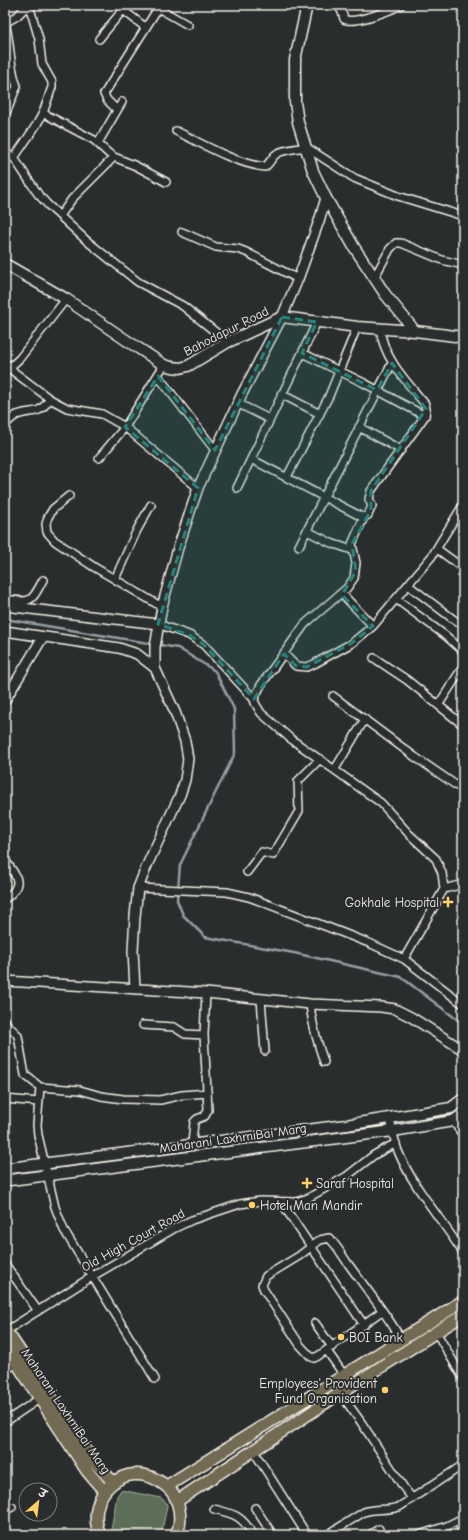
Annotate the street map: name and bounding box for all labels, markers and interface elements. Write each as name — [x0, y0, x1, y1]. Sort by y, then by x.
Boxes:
street label: Bahodapur Road — [181, 303, 271, 359]
place label: Gokhale Hospital — [345, 895, 439, 910]
marker: Gokhale Hospital — [442, 896, 454, 908]
street label: Maharani LaxhmiBai Marg — [158, 1120, 308, 1156]
place label: Saraf Hospital — [316, 1176, 394, 1191]
marker: Saraf Hospital — [301, 1177, 313, 1189]
place label: Hotel Man Mandir — [260, 1198, 363, 1213]
marker: Hotel Man Mandir — [247, 1200, 257, 1210]
street label: Old High Court Road — [79, 1205, 187, 1275]
place label: BOI Bank — [349, 1330, 403, 1345]
marker: BOI Bank — [336, 1332, 346, 1342]
street label: Maharani LaxhmiBai Marg — [18, 1345, 114, 1477]
place label: Employees' Provident Fund Organisation — [259, 1376, 378, 1406]
marker: Employees' Provident Fund Organisation — [380, 1385, 390, 1395]
north arrow — [18, 1482, 58, 1522]
text: उ — [35, 1486, 50, 1502]

